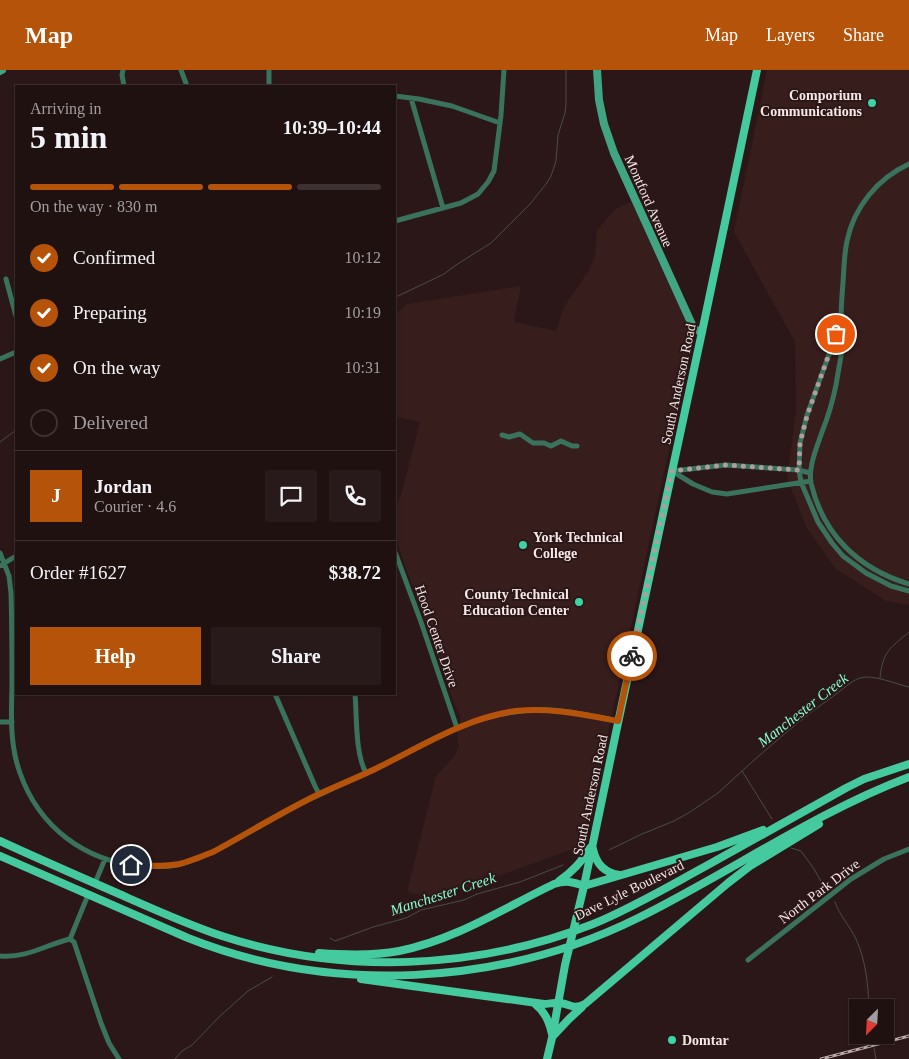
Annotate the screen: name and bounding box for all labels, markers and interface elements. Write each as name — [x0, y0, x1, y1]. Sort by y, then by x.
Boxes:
text: Map — [25, 22, 73, 48]
text: Map — [705, 25, 738, 45]
text: Layers — [766, 25, 815, 45]
text: Share — [843, 25, 884, 45]
place label: Comporium Communications — [760, 88, 863, 119]
marker: Comporium Communications — [866, 97, 878, 109]
text: Arriving in — [30, 100, 102, 117]
text: 10:39–10:44 — [283, 117, 381, 138]
text: 5 min — [30, 119, 107, 155]
street label: Montford Avenue — [622, 153, 676, 249]
text: On the way · 830 m — [30, 198, 158, 215]
icon: check — [30, 244, 58, 272]
text: Confirmed — [73, 247, 155, 268]
text: 10:12 — [345, 249, 381, 266]
icon: check — [30, 299, 58, 327]
text: Preparing — [73, 302, 147, 323]
text: 10:19 — [345, 304, 381, 321]
pin — [815, 313, 857, 355]
icon: bag — [822, 320, 850, 348]
street label: South Anderson Road — [658, 322, 699, 446]
icon: check — [30, 354, 58, 382]
text: On the way — [73, 357, 161, 378]
text: 10:31 — [345, 359, 381, 376]
text: Delivered — [73, 412, 148, 433]
button: chat — [265, 470, 317, 522]
button: phone — [329, 470, 381, 522]
text: Jordan — [94, 476, 152, 497]
text: J — [51, 485, 61, 506]
text: Courier · 4.6 — [94, 498, 176, 515]
place label: York Technical College — [533, 530, 623, 561]
marker: York Technical College — [517, 539, 529, 551]
text: Order #1627 — [30, 562, 127, 583]
text: $38.72 — [329, 562, 381, 583]
street label: Hood Center Drive — [412, 583, 461, 689]
place label: County Technical Education Center — [463, 587, 569, 618]
marker: County Technical Education Center — [573, 596, 585, 608]
button: Help — [30, 627, 201, 685]
button: Share — [211, 627, 381, 685]
courier — [607, 631, 657, 681]
icon: bike — [618, 642, 646, 670]
water label: Manchester Creek — [754, 670, 851, 751]
street label: South Anderson Road — [570, 733, 611, 857]
pin — [110, 844, 152, 886]
icon: home — [117, 851, 145, 879]
street label: North Park Drive — [776, 856, 863, 927]
street label: Dave Lyle Boulevard — [572, 857, 686, 923]
water label: Manchester Creek — [387, 869, 498, 919]
north arrow — [849, 999, 894, 1044]
map controls — [849, 999, 894, 1044]
place label: Domtar — [682, 1033, 729, 1048]
marker: Domtar — [666, 1034, 678, 1046]

